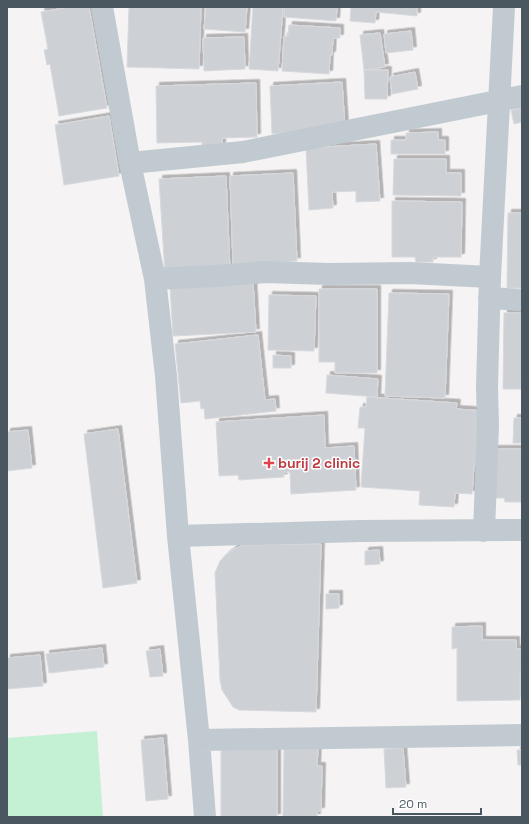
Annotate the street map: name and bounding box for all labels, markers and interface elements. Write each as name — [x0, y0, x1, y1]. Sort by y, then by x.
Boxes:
place label: burij 2 clinic — [278, 454, 360, 472]
marker: burij 2 clinic — [263, 457, 275, 469]
scale bar — [393, 790, 481, 816]
text: 20 m — [399, 796, 427, 812]

